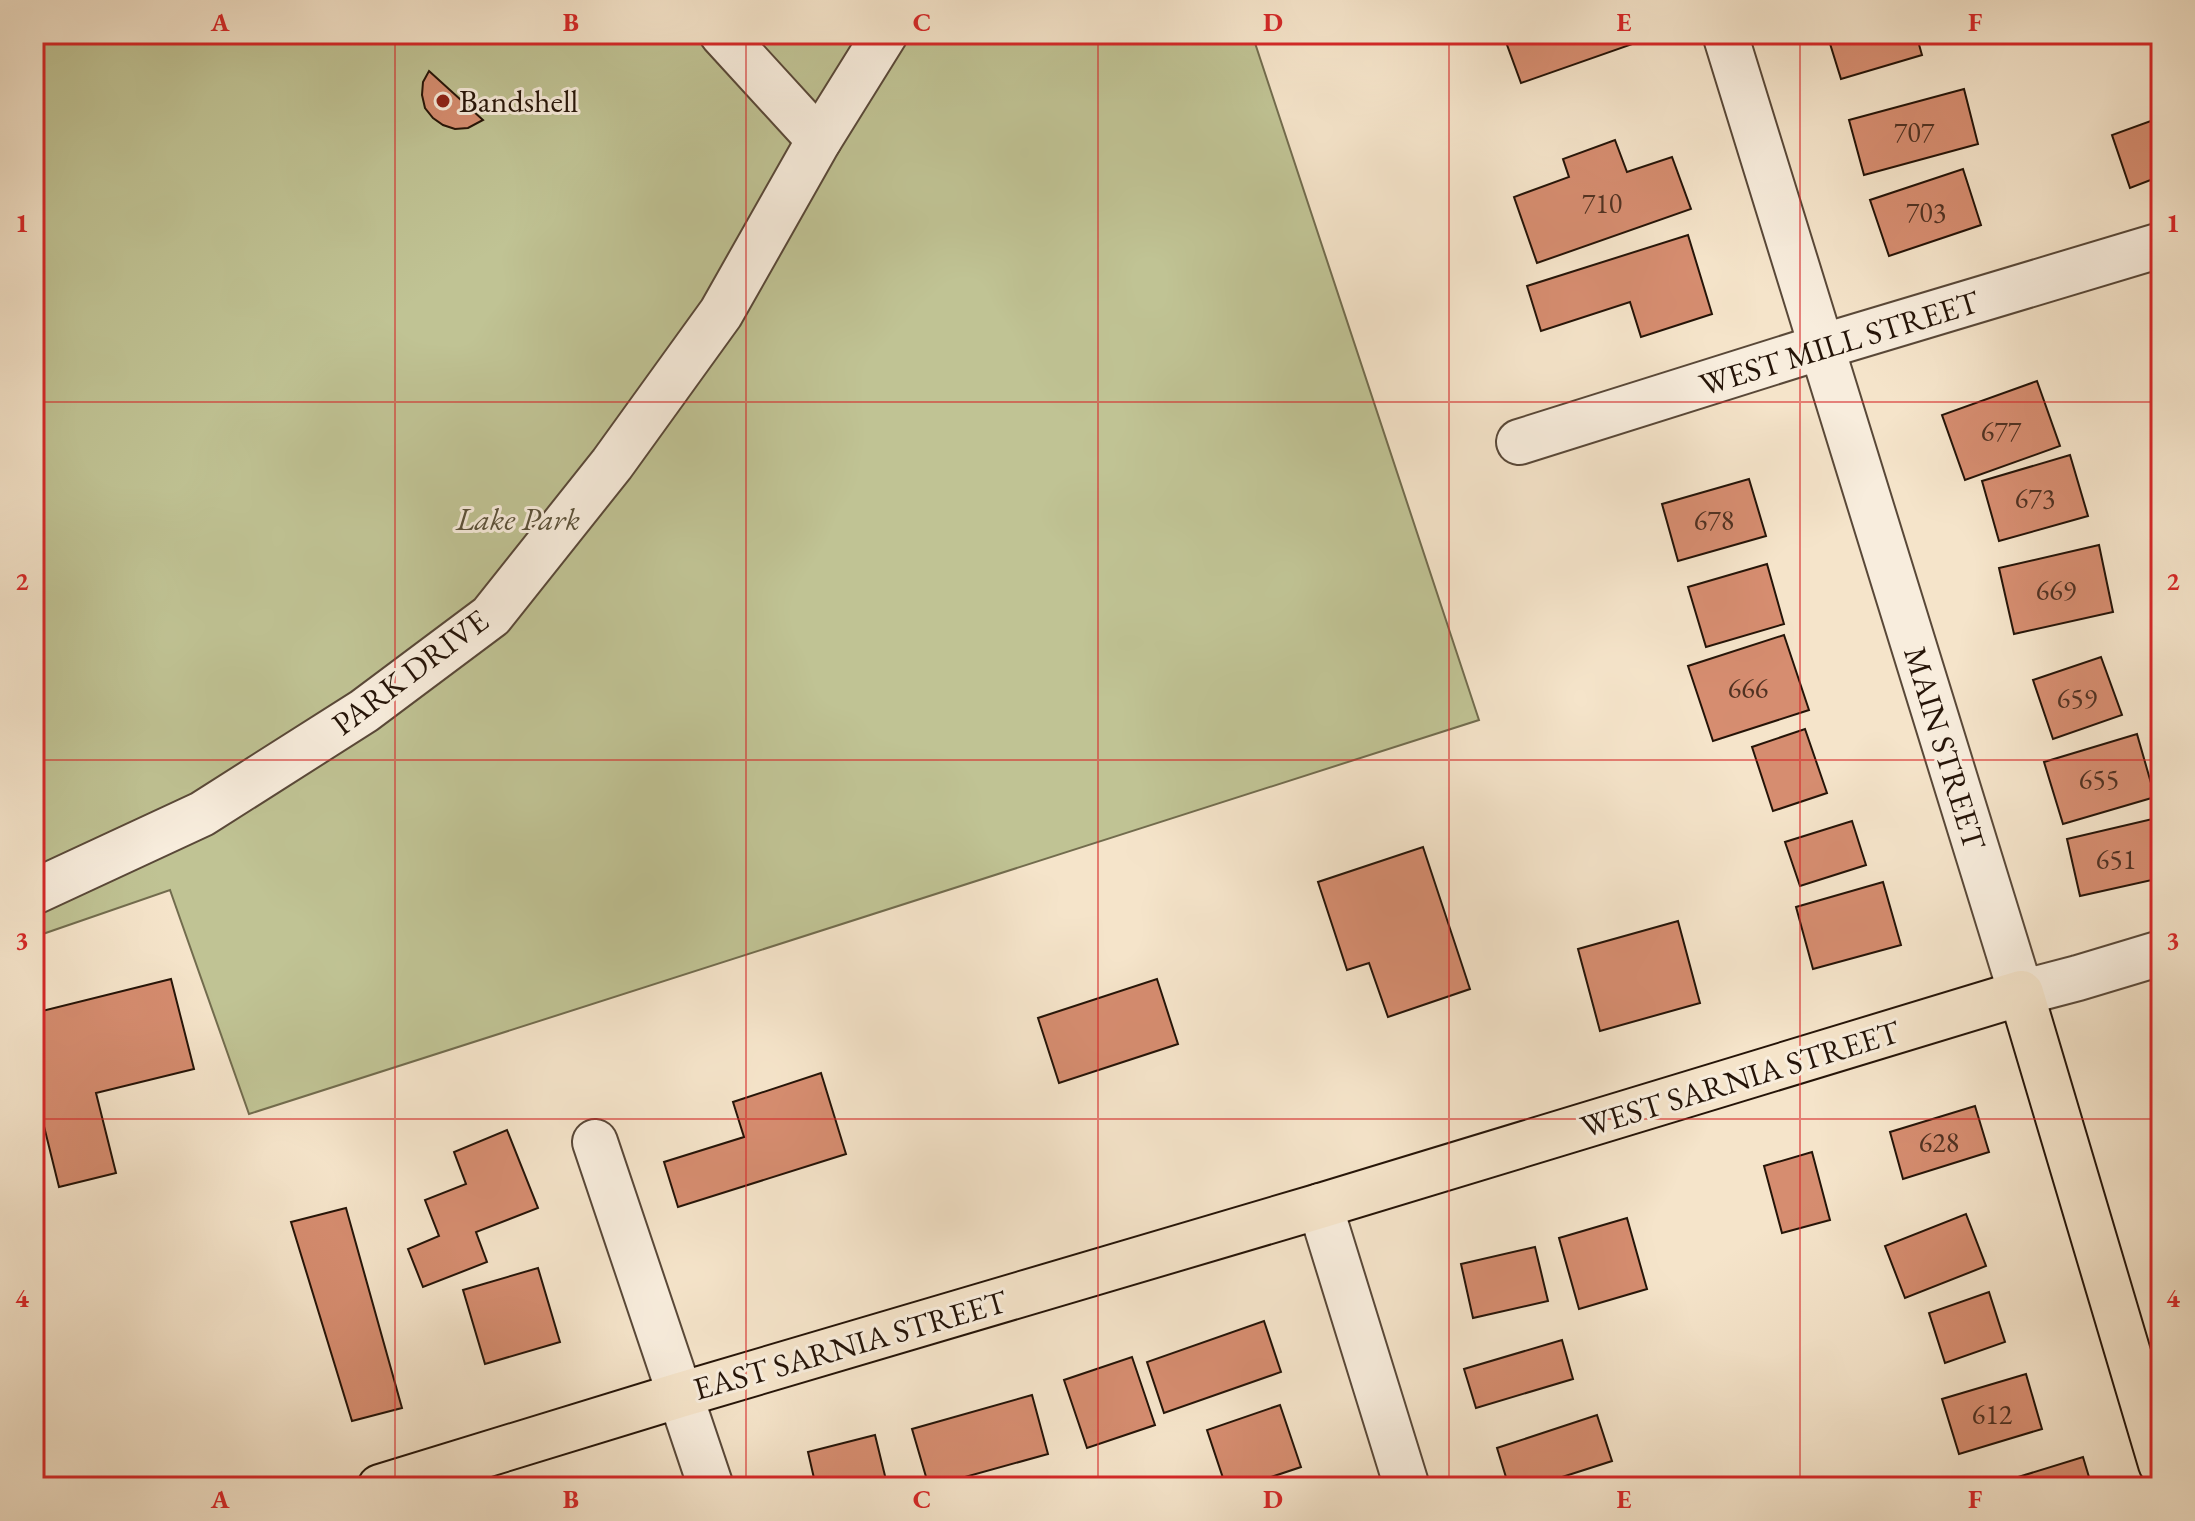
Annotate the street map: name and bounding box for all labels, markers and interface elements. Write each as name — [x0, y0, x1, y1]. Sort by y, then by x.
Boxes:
text: A — [210, 5, 230, 39]
text: B — [563, 5, 579, 39]
text: C — [913, 5, 931, 39]
text: D — [1263, 5, 1283, 39]
text: E — [1617, 5, 1632, 39]
text: F — [1968, 5, 1982, 39]
place label: Bandshell — [459, 80, 579, 122]
marker: Bandshell — [434, 92, 452, 110]
house number: 707 — [1894, 114, 1935, 150]
house number: 710 — [1582, 185, 1622, 221]
house number: 703 — [1906, 194, 1946, 230]
text: 1 — [15, 206, 29, 240]
text: 1 — [2166, 206, 2180, 240]
street label: WEST MILL STREET — [1694, 280, 1984, 406]
house number: 677 — [1981, 413, 2022, 449]
house number: 673 — [2015, 480, 2055, 516]
park label: Lake Park — [455, 498, 580, 540]
house number: 678 — [1694, 502, 1734, 538]
text: 2 — [15, 564, 29, 598]
text: 2 — [2166, 564, 2180, 598]
house number: 669 — [2036, 572, 2076, 608]
street label: PARK DRIVE — [323, 599, 497, 745]
street label: MAIN STREET — [1894, 641, 1996, 855]
house number: 666 — [1728, 670, 1768, 706]
house number: 659 — [2057, 680, 2097, 716]
house number: 655 — [2079, 761, 2119, 797]
house number: 651 — [2096, 841, 2136, 877]
text: 3 — [15, 923, 29, 957]
text: 3 — [2166, 923, 2180, 957]
street label: WEST SARNIA STREET — [1575, 1010, 1905, 1148]
house number: 628 — [1919, 1124, 1959, 1160]
street label: EAST SARNIA STREET — [688, 1280, 1012, 1410]
text: 4 — [15, 1281, 29, 1315]
text: 4 — [2166, 1281, 2180, 1315]
house number: 612 — [1972, 1396, 2013, 1432]
text: A — [210, 1482, 230, 1516]
text: B — [563, 1482, 579, 1516]
text: C — [913, 1482, 931, 1516]
text: D — [1263, 1482, 1283, 1516]
text: E — [1617, 1482, 1632, 1516]
text: F — [1968, 1482, 1982, 1516]

